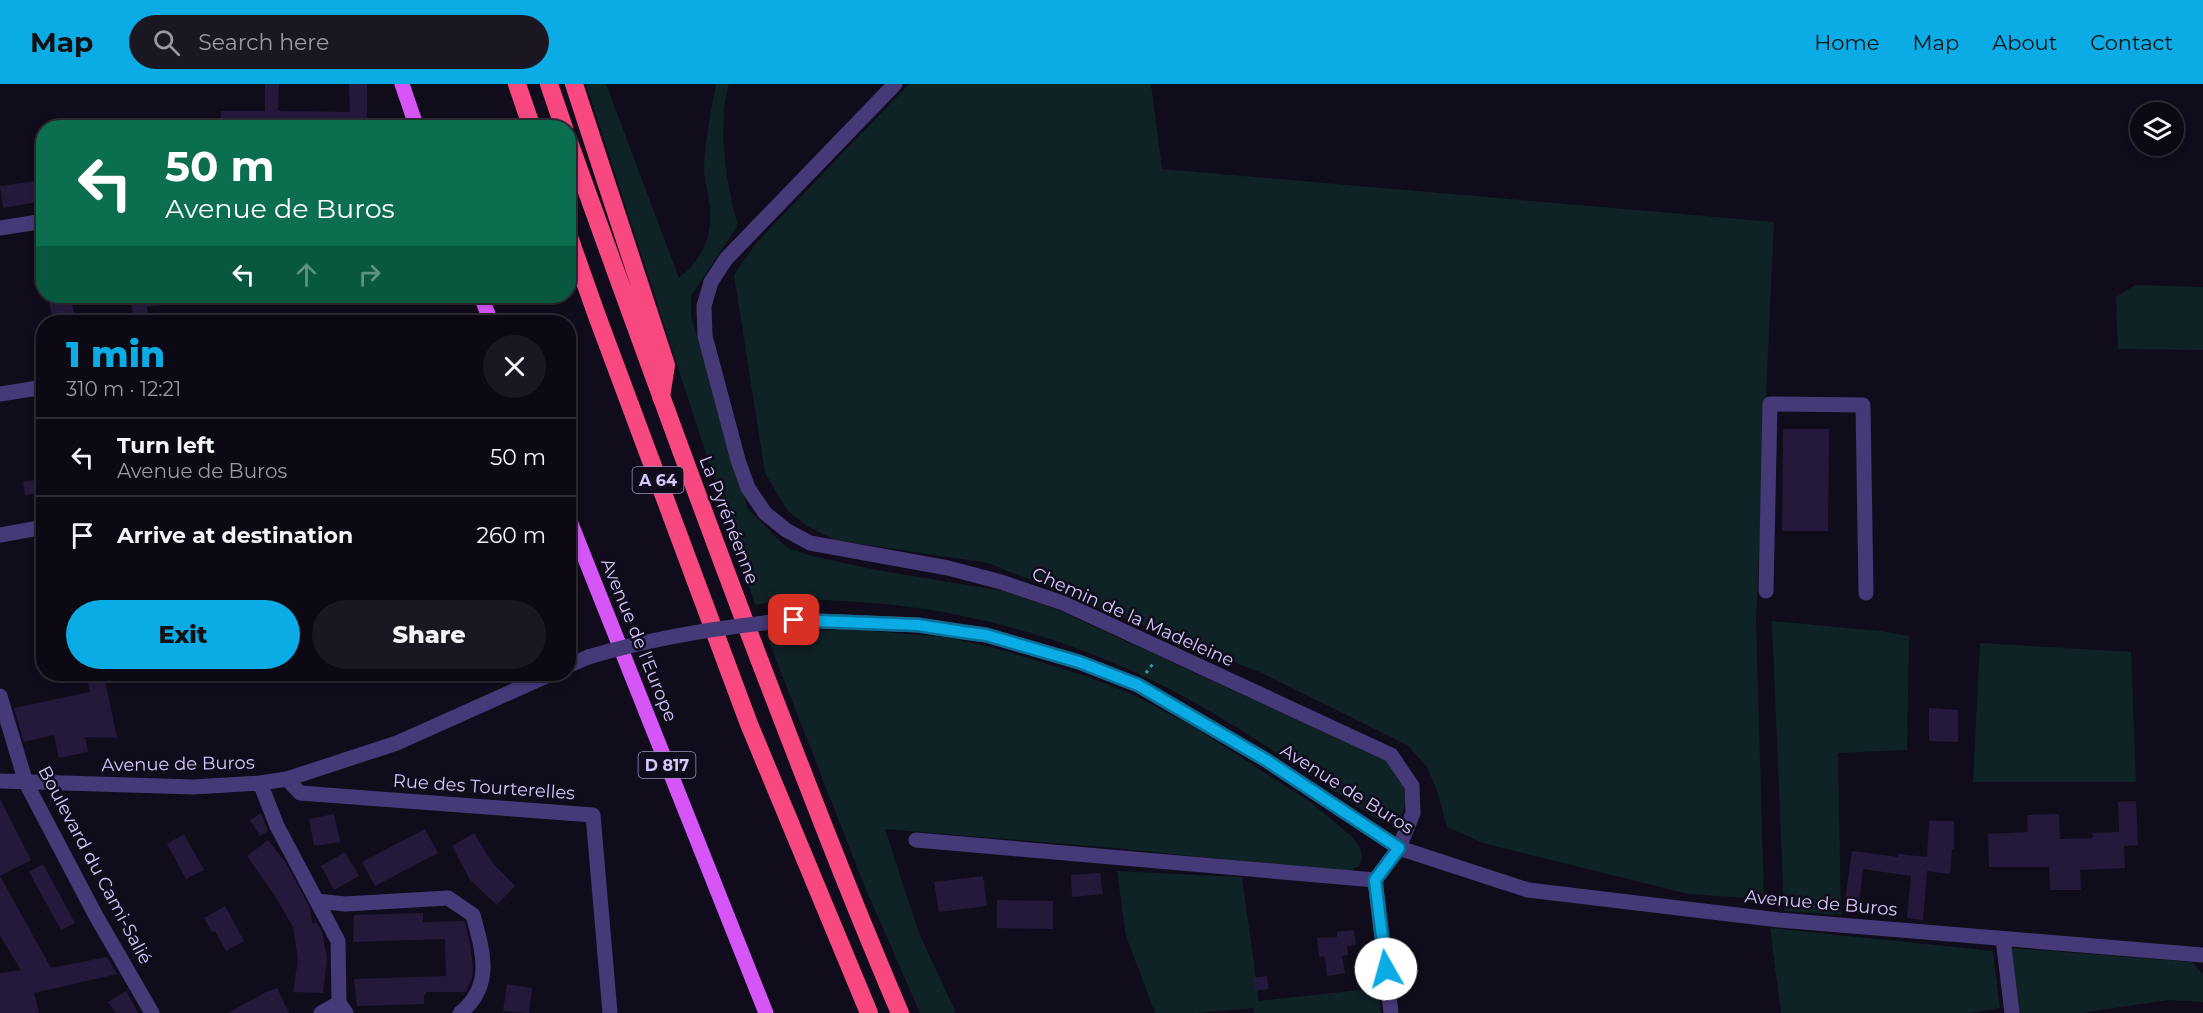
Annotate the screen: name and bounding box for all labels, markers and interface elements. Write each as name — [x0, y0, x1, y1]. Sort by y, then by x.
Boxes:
search box — [129, 15, 549, 69]
text: Map — [30, 25, 93, 59]
icon: search — [150, 26, 183, 59]
text: Search here — [198, 29, 329, 56]
text: Home — [1814, 30, 1879, 55]
text: Map — [1912, 30, 1959, 55]
text: About — [1992, 30, 2057, 55]
text: Contact — [2090, 30, 2173, 55]
map controls — [2130, 102, 2184, 156]
button: layers — [2130, 102, 2184, 156]
text: 50 m — [165, 140, 274, 192]
icon: left — [66, 144, 144, 222]
text: Avenue de Buros — [165, 192, 395, 225]
icon: left — [227, 258, 260, 291]
icon: ahead — [290, 258, 323, 291]
icon: right — [353, 258, 386, 291]
text: 1 min — [66, 332, 165, 376]
button: close — [483, 335, 546, 398]
text: 310 m · 12:21 — [66, 377, 181, 401]
text: Turn left — [117, 432, 215, 459]
icon: left — [66, 441, 99, 474]
text: 50 m — [490, 444, 546, 471]
street label: La Pyrénéenne — [694, 453, 764, 587]
text: Avenue de Buros — [117, 459, 287, 483]
road number: A 64 — [632, 467, 684, 493]
icon: arrive — [66, 519, 99, 552]
text: Arrive at destination — [117, 522, 353, 549]
text: 260 m — [476, 522, 546, 549]
street label: Avenue de l'Europe — [596, 555, 682, 725]
street label: Chemin de la Madeleine — [1028, 562, 1238, 672]
pin — [768, 594, 819, 645]
button: Exit — [66, 600, 300, 669]
button: Share — [312, 600, 546, 669]
icon: arrive — [777, 603, 810, 636]
street label: Avenue de Buros — [1276, 739, 1418, 839]
street label: Avenue de Buros — [101, 752, 255, 776]
road number: D 817 — [638, 752, 696, 778]
street label: Boulevard du Cami-Salié — [33, 762, 157, 968]
street label: Rue des Tourterelles — [392, 770, 576, 804]
street label: Avenue de Buros — [1744, 885, 1898, 921]
position arrow — [1354, 937, 1418, 1001]

